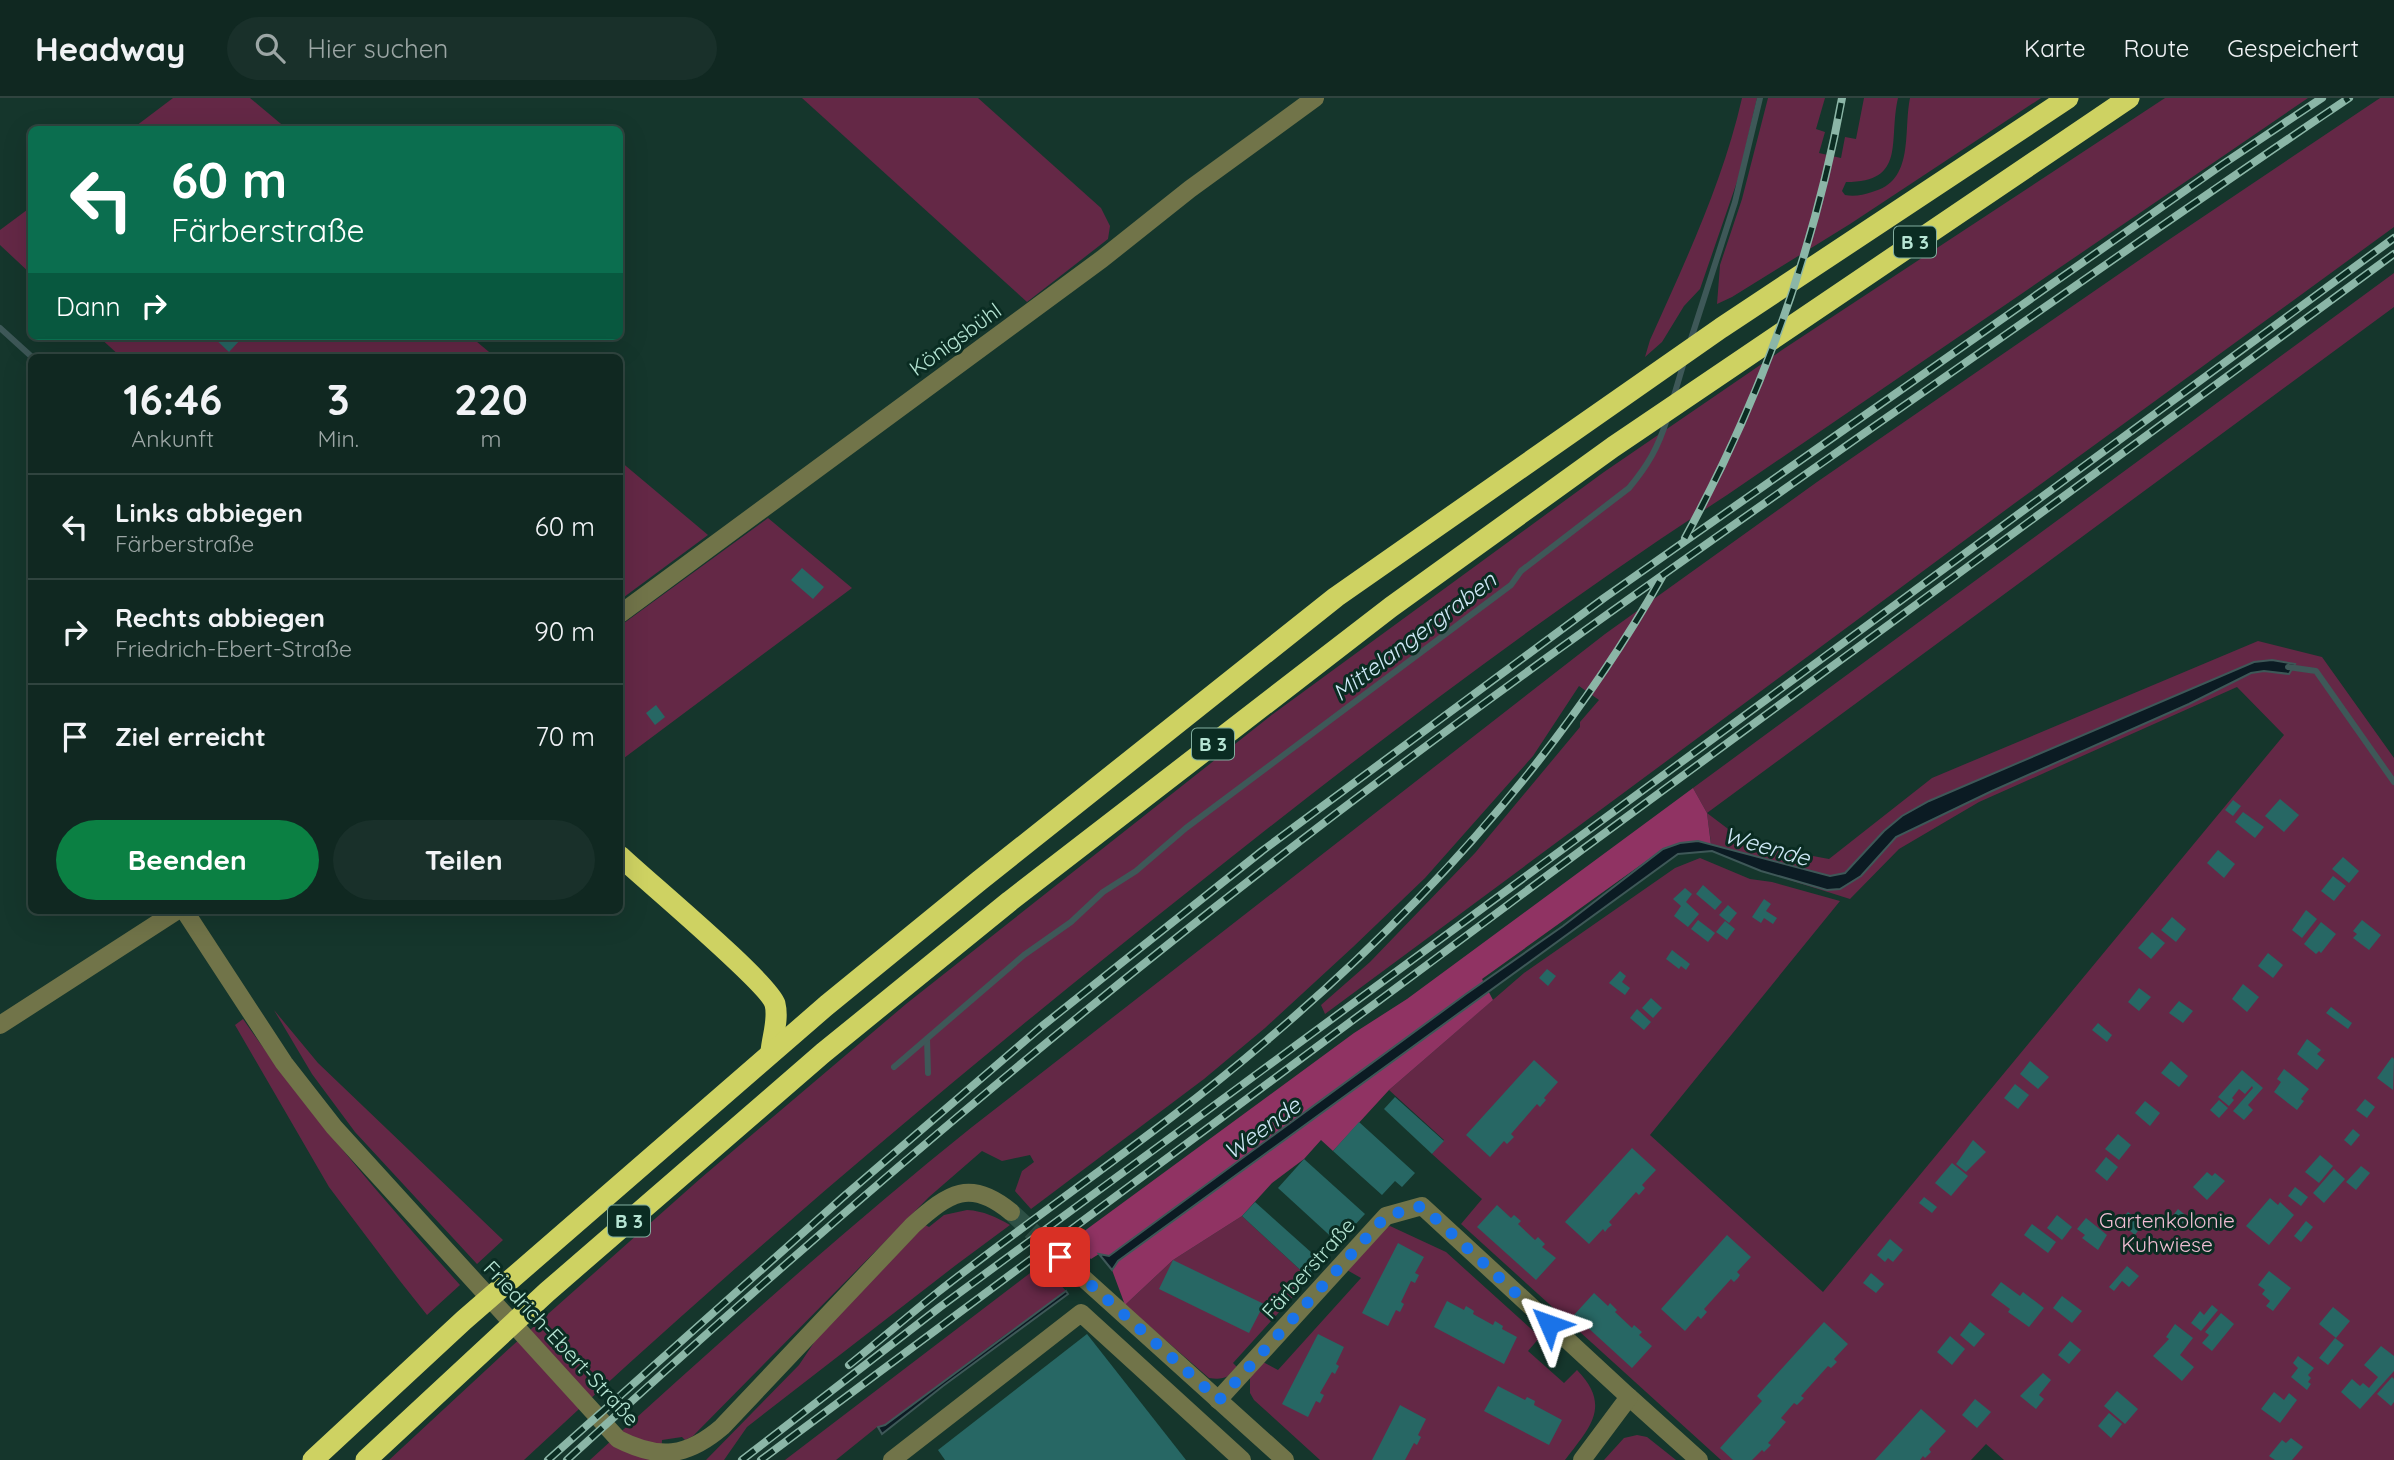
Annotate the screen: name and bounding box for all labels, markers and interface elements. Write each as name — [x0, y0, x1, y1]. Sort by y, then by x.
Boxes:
search box — [227, 17, 717, 80]
text: Headway — [35, 28, 185, 69]
icon: search — [251, 29, 289, 67]
text: Hier suchen — [307, 32, 448, 65]
text: Karte — [2024, 33, 2086, 63]
text: Route — [2124, 33, 2189, 63]
text: Gespeichert — [2227, 33, 2359, 63]
text: 60 m — [171, 149, 287, 210]
icon: left — [56, 154, 147, 245]
text: Färberstraße — [171, 210, 365, 250]
road number: B 3 — [1894, 226, 1936, 258]
icon: right — [135, 287, 173, 325]
text: Dann — [56, 290, 121, 323]
street label: Königsbühl — [904, 297, 1006, 381]
text: 16:46 — [123, 373, 222, 426]
text: 3 — [327, 373, 349, 426]
text: 220 — [454, 373, 528, 426]
text: Ankunft — [131, 424, 214, 453]
text: Min. — [317, 424, 359, 453]
text: m — [480, 424, 501, 453]
text: Links abbiegen — [115, 496, 303, 529]
icon: left — [56, 508, 94, 546]
text: 60 m — [535, 510, 595, 543]
text: Färberstraße — [115, 529, 254, 558]
water label: Mittelangergraben — [1326, 565, 1502, 707]
text: Rechts abbiegen — [115, 601, 325, 634]
icon: right — [56, 613, 94, 651]
text: 90 m — [534, 615, 595, 648]
text: Friedrich-Ebert-Straße — [115, 634, 352, 663]
icon: arrive — [56, 718, 94, 756]
text: Ziel erreicht — [115, 720, 266, 753]
text: 70 m — [535, 720, 595, 753]
road number: B 3 — [1192, 729, 1234, 760]
button: Beenden — [56, 820, 319, 900]
button: Teilen — [333, 820, 595, 900]
water label: Weende — [1721, 820, 1814, 872]
water label: Weende — [1218, 1090, 1307, 1166]
road number: B 3 — [608, 1205, 650, 1236]
park label: Gartenkolonie Kuhwiese — [2099, 1207, 2235, 1257]
street label: Färberstraße — [1256, 1212, 1360, 1324]
pin — [1030, 1227, 1090, 1287]
icon: arrive — [1041, 1238, 1079, 1276]
street label: Friedrich-Ebert-Straße — [479, 1255, 645, 1431]
position arrow — [1512, 1287, 1586, 1361]

